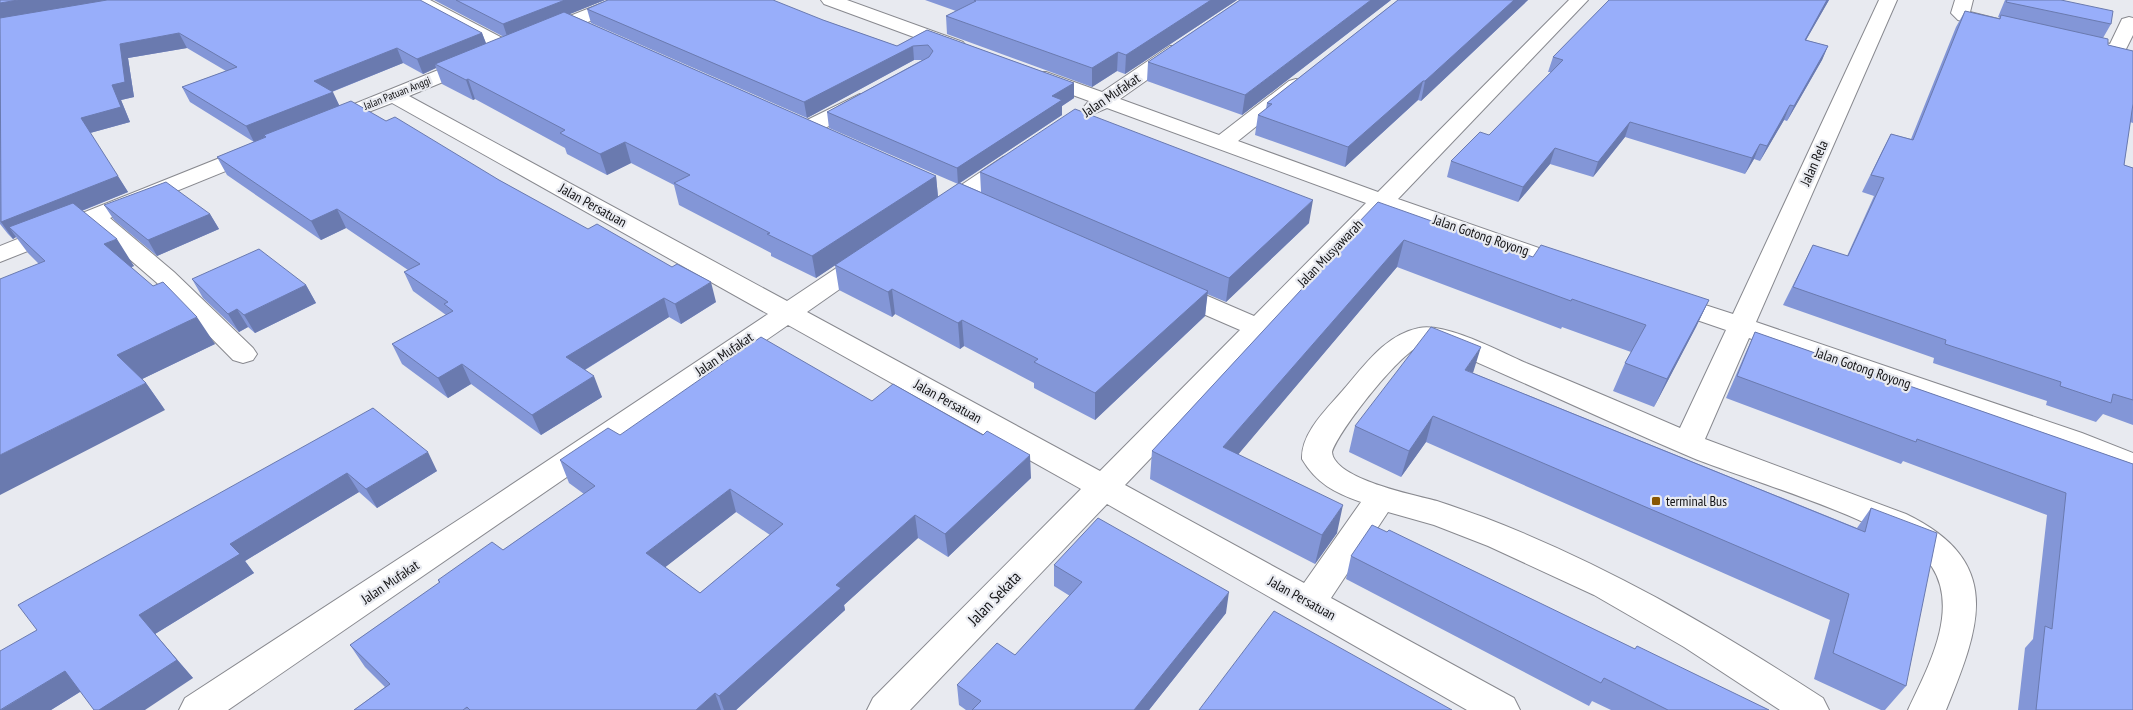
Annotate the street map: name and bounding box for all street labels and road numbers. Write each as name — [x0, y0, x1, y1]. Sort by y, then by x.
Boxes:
street label: Jalan Mufakat — [1078, 69, 1144, 121]
street label: Jalan Patuan Anggi — [360, 73, 433, 113]
street label: Jalan Rela — [1796, 138, 1832, 189]
street label: Jalan Persatuan — [555, 179, 630, 231]
street label: Jalan Gotong Royong — [1430, 210, 1531, 260]
street label: Jalan Musyawarah — [1293, 215, 1367, 291]
street label: Jalan Mufakat — [691, 328, 757, 380]
street label: Jalan Gotong Royong — [1812, 343, 1913, 393]
street label: Jalan Persatuan — [910, 375, 985, 427]
street label: Jalan Mufakat — [357, 556, 423, 608]
street label: Jalan Sekata — [963, 567, 1025, 630]
street label: Jalan Persatuan — [1264, 572, 1339, 624]

